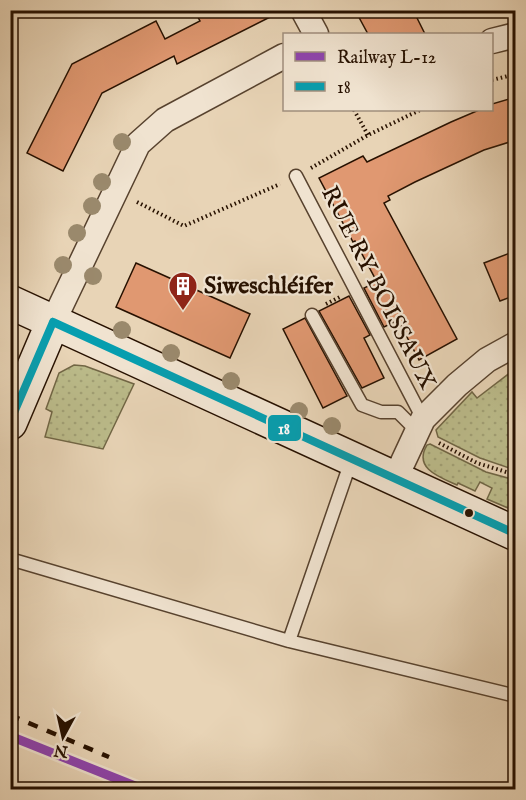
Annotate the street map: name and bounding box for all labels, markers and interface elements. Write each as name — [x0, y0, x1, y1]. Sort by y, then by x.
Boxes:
legend — [283, 33, 493, 111]
text: Railway L-12 — [337, 47, 436, 70]
text: 18 — [337, 77, 351, 100]
street label: RUE RY BOISSAUX — [313, 181, 443, 396]
building icon: Siweschléifer — [167, 270, 199, 312]
place label: Siweschléifer — [204, 271, 333, 302]
line badge: 18 — [267, 414, 302, 442]
text: 18 — [278, 420, 290, 440]
unlabelled marker — [463, 507, 475, 519]
north arrow — [33, 707, 93, 767]
text: N — [53, 739, 70, 761]

